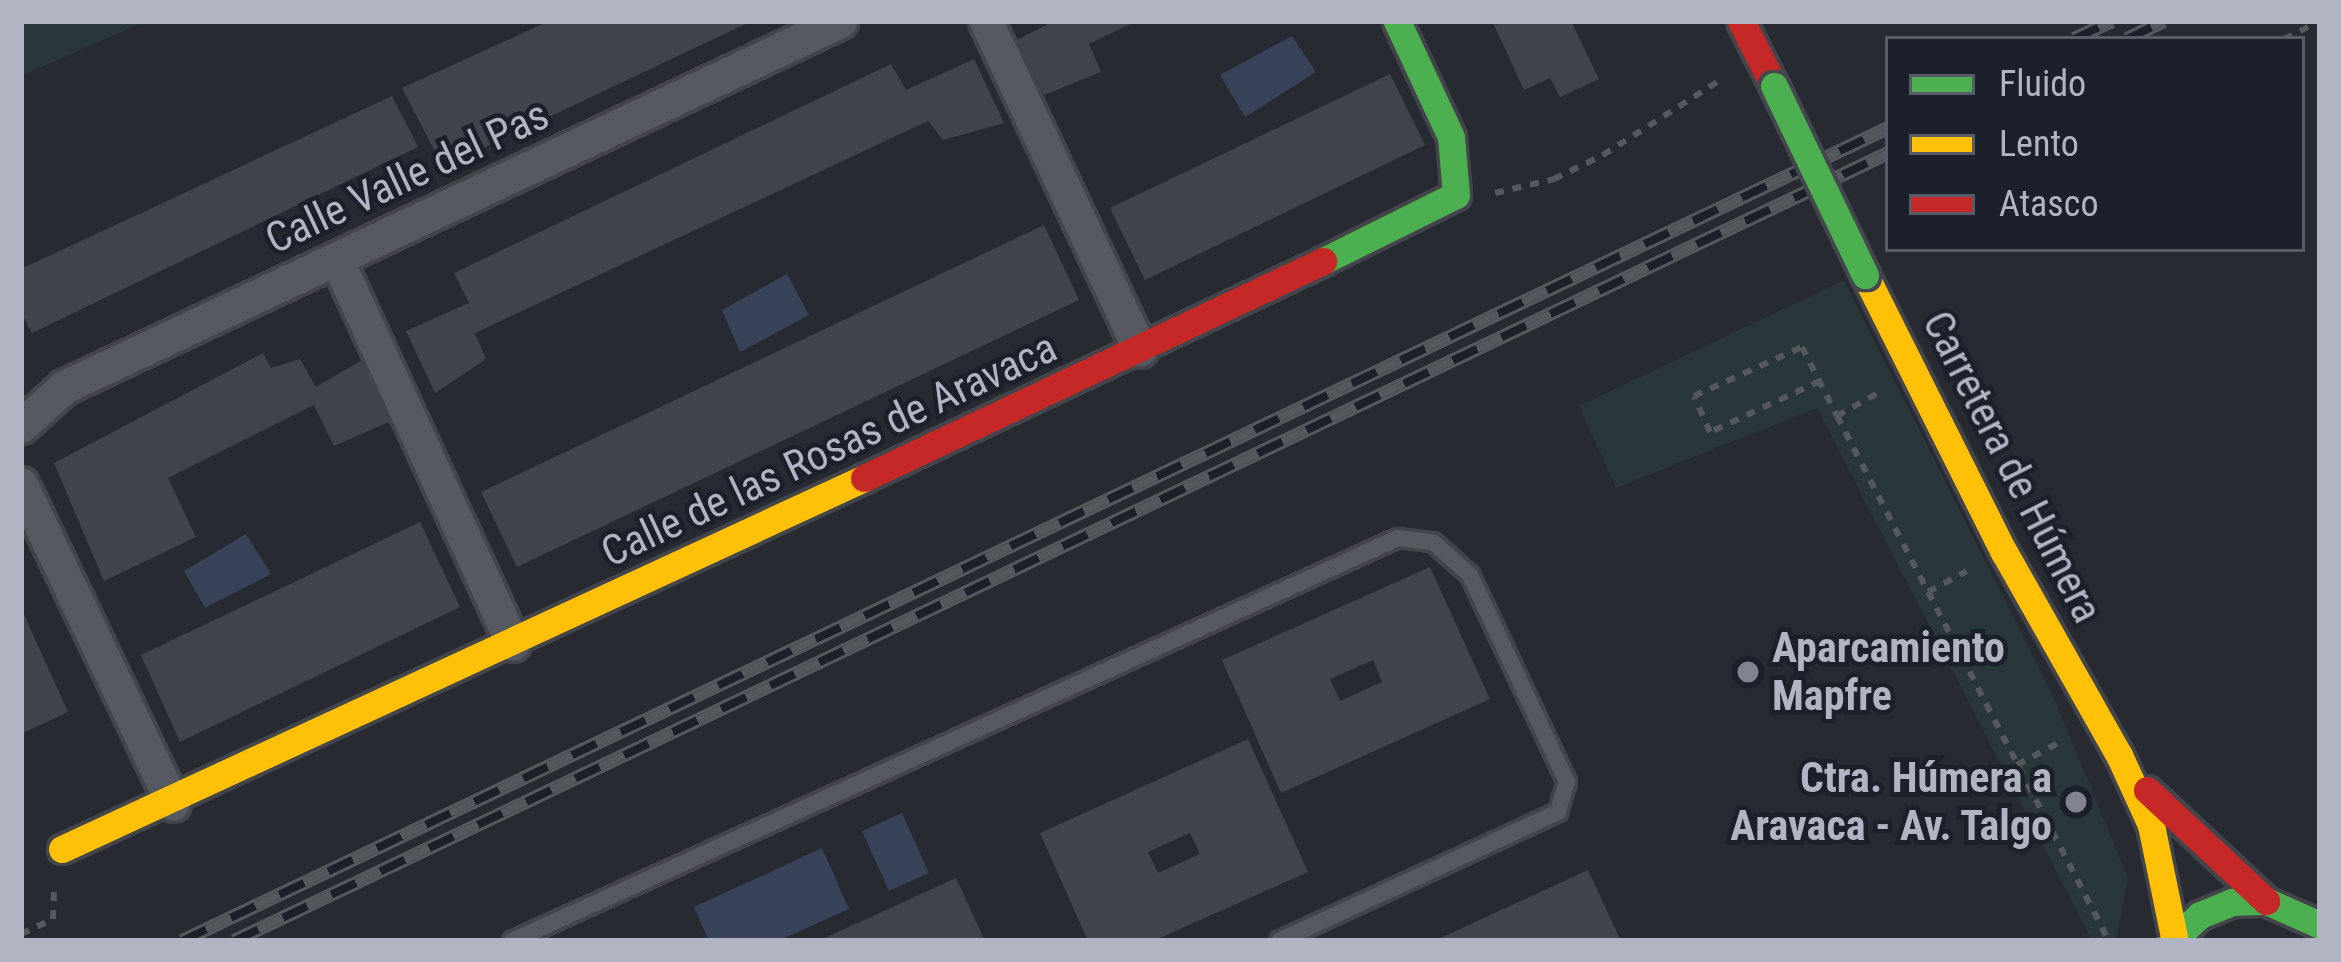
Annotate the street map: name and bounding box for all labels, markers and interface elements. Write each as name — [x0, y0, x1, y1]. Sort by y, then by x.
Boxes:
legend — [1885, 36, 2305, 252]
text: Fluido — [1999, 63, 2086, 105]
street label: Calle Valle del Pas — [258, 90, 556, 264]
text: Lento — [1999, 123, 2079, 165]
text: Atasco — [1999, 183, 2098, 225]
street label: Carretera de Húmera — [1912, 303, 2112, 631]
street label: Calle de las Rosas de Aravaca — [594, 322, 1064, 578]
place label: Aparcamiento Mapfre — [1772, 623, 2005, 722]
marker: Aparcamiento Mapfre — [1735, 659, 1761, 685]
place label: Ctra. Húmera a Aravaca - Av. Talgo — [1729, 753, 2052, 852]
marker: Ctra. Húmera a Aravaca - Av. Talgo — [2063, 789, 2089, 815]

